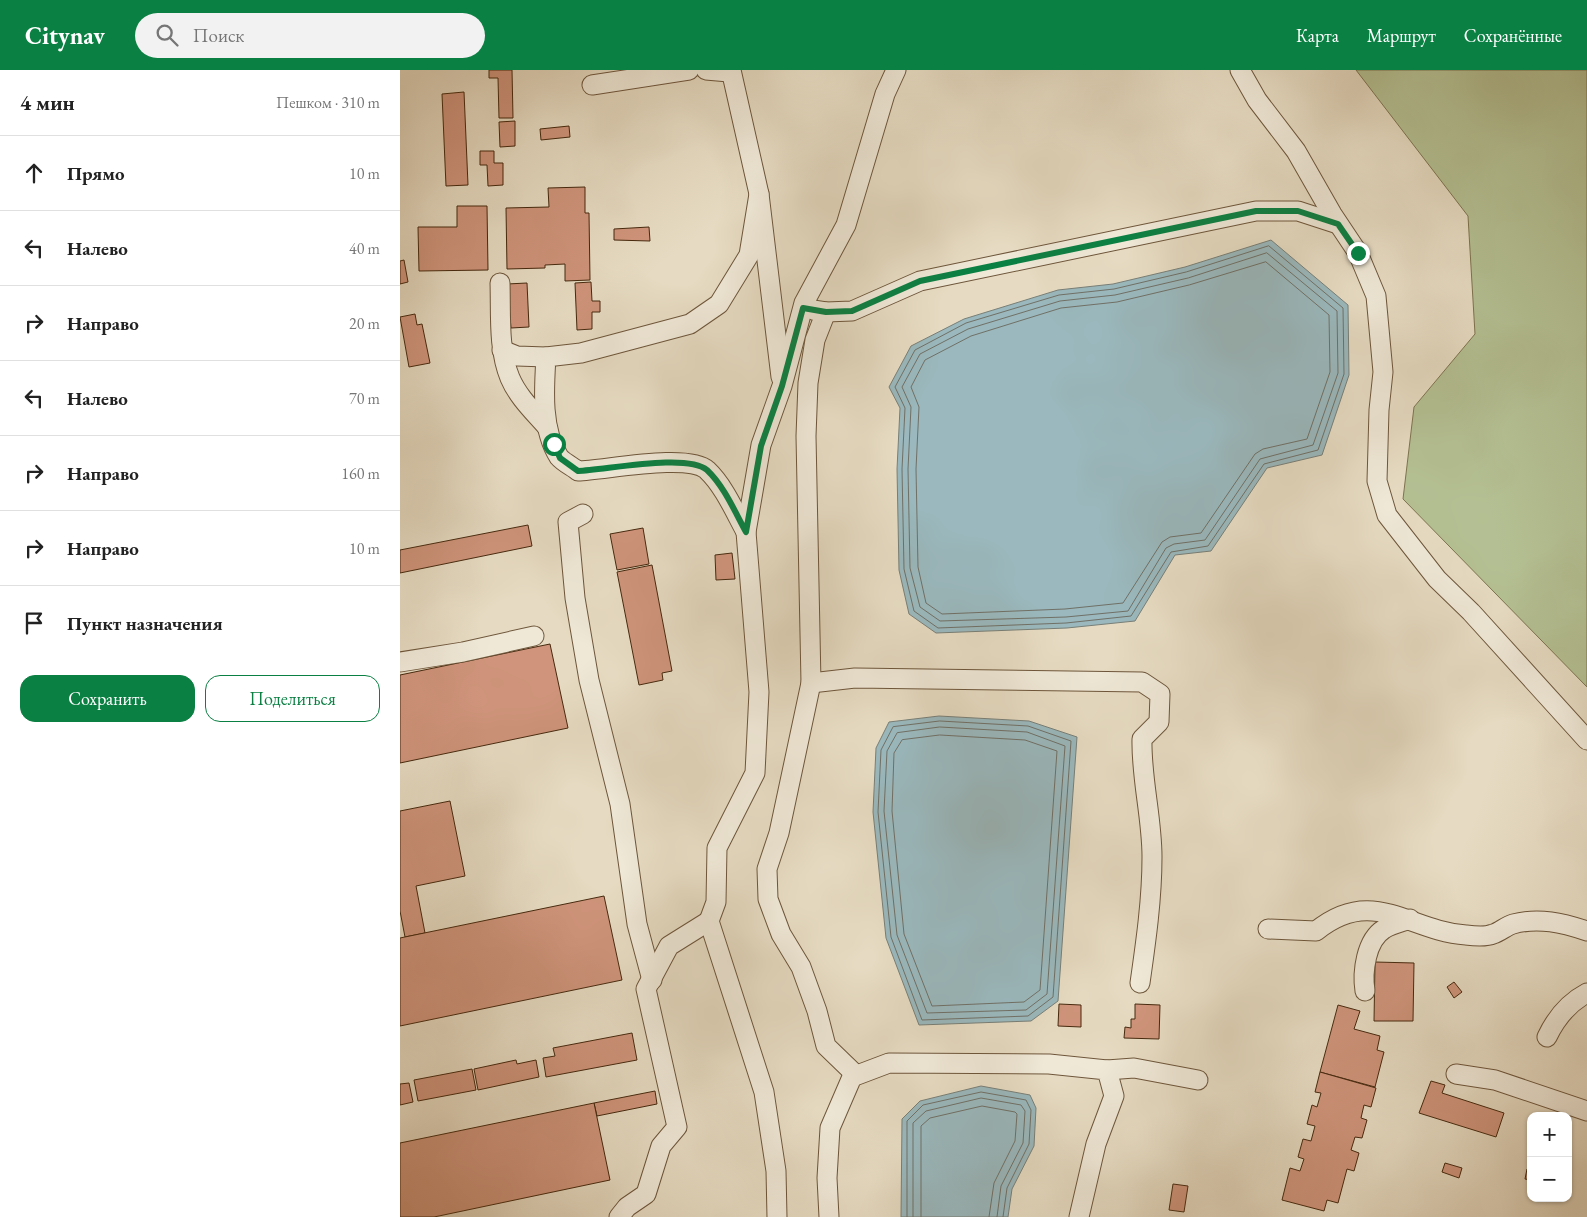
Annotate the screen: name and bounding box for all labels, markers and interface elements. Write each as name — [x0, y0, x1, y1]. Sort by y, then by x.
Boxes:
search box — [135, 13, 485, 58]
text: Citynav — [25, 20, 105, 51]
icon: search — [153, 21, 181, 49]
text: Поиск — [193, 23, 244, 48]
text: Карта — [1296, 24, 1339, 47]
text: Маршрут — [1367, 24, 1436, 47]
text: Сохранённые — [1464, 24, 1562, 47]
text: 4 мин — [20, 89, 75, 116]
text: Пешком · 310 m — [276, 92, 380, 113]
icon: ahead — [20, 159, 48, 187]
text: Прямо — [67, 161, 125, 186]
text: 10 m — [349, 163, 380, 184]
icon: left — [20, 234, 48, 262]
text: Налево — [67, 236, 128, 261]
text: 40 m — [349, 238, 380, 259]
route end — [1347, 242, 1370, 265]
icon: right — [20, 309, 48, 337]
text: Направо — [67, 311, 139, 336]
text: 20 m — [349, 313, 380, 334]
icon: left — [20, 384, 48, 412]
text: Налево — [67, 386, 128, 411]
text: 70 m — [349, 388, 380, 409]
route start — [543, 433, 566, 456]
icon: right — [20, 459, 48, 487]
text: Направо — [67, 461, 139, 486]
text: 160 m — [341, 463, 380, 484]
icon: right — [20, 534, 48, 562]
text: Направо — [67, 536, 139, 561]
text: 10 m — [349, 538, 380, 559]
icon: arrive — [20, 609, 48, 637]
text: Пункт назначения — [67, 611, 223, 636]
button: Сохранить — [20, 675, 195, 722]
button: Поделиться — [205, 675, 380, 722]
map controls — [1527, 1112, 1572, 1202]
button: + — [1527, 1112, 1572, 1157]
button: − — [1527, 1157, 1572, 1202]

